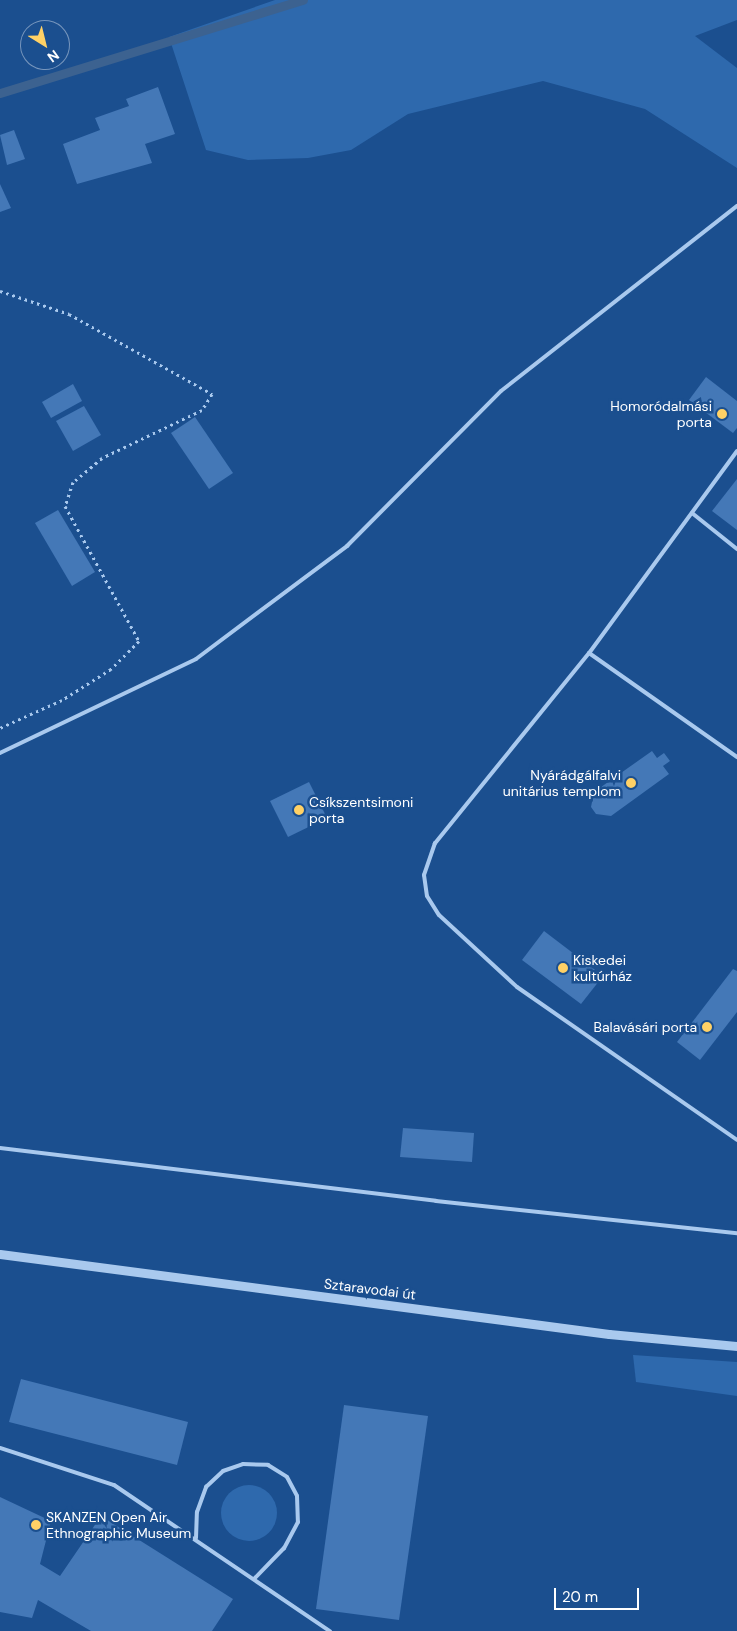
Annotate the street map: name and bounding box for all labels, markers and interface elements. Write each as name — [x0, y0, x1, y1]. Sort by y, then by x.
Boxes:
north arrow — [20, 20, 70, 70]
text: N — [44, 46, 63, 67]
place label: Homoródalmási porta — [610, 398, 712, 431]
marker: Homoródalmási porta — [716, 408, 728, 420]
place label: Nyárádgálfalvi unitárius templom — [503, 767, 621, 800]
marker: Nyárádgálfalvi unitárius templom — [625, 777, 637, 789]
place label: Csíkszentsimoni porta — [309, 794, 413, 826]
marker: Csíkszentsimoni porta — [293, 804, 305, 816]
place label: Kiskedei kultúrház — [573, 952, 632, 984]
marker: Kiskedei kultúrház — [557, 962, 569, 974]
place label: Balavásári porta — [594, 1019, 697, 1035]
marker: Balavásári porta — [701, 1021, 713, 1033]
street label: Sztaravodai út — [323, 1275, 417, 1303]
place label: SKANZEN Open Air Ethnographic Museum — [46, 1509, 191, 1541]
marker: SKANZEN Open Air Ethnographic Museum — [30, 1519, 42, 1531]
scale bar — [557, 1578, 642, 1610]
text: 20 m — [562, 1587, 598, 1607]

